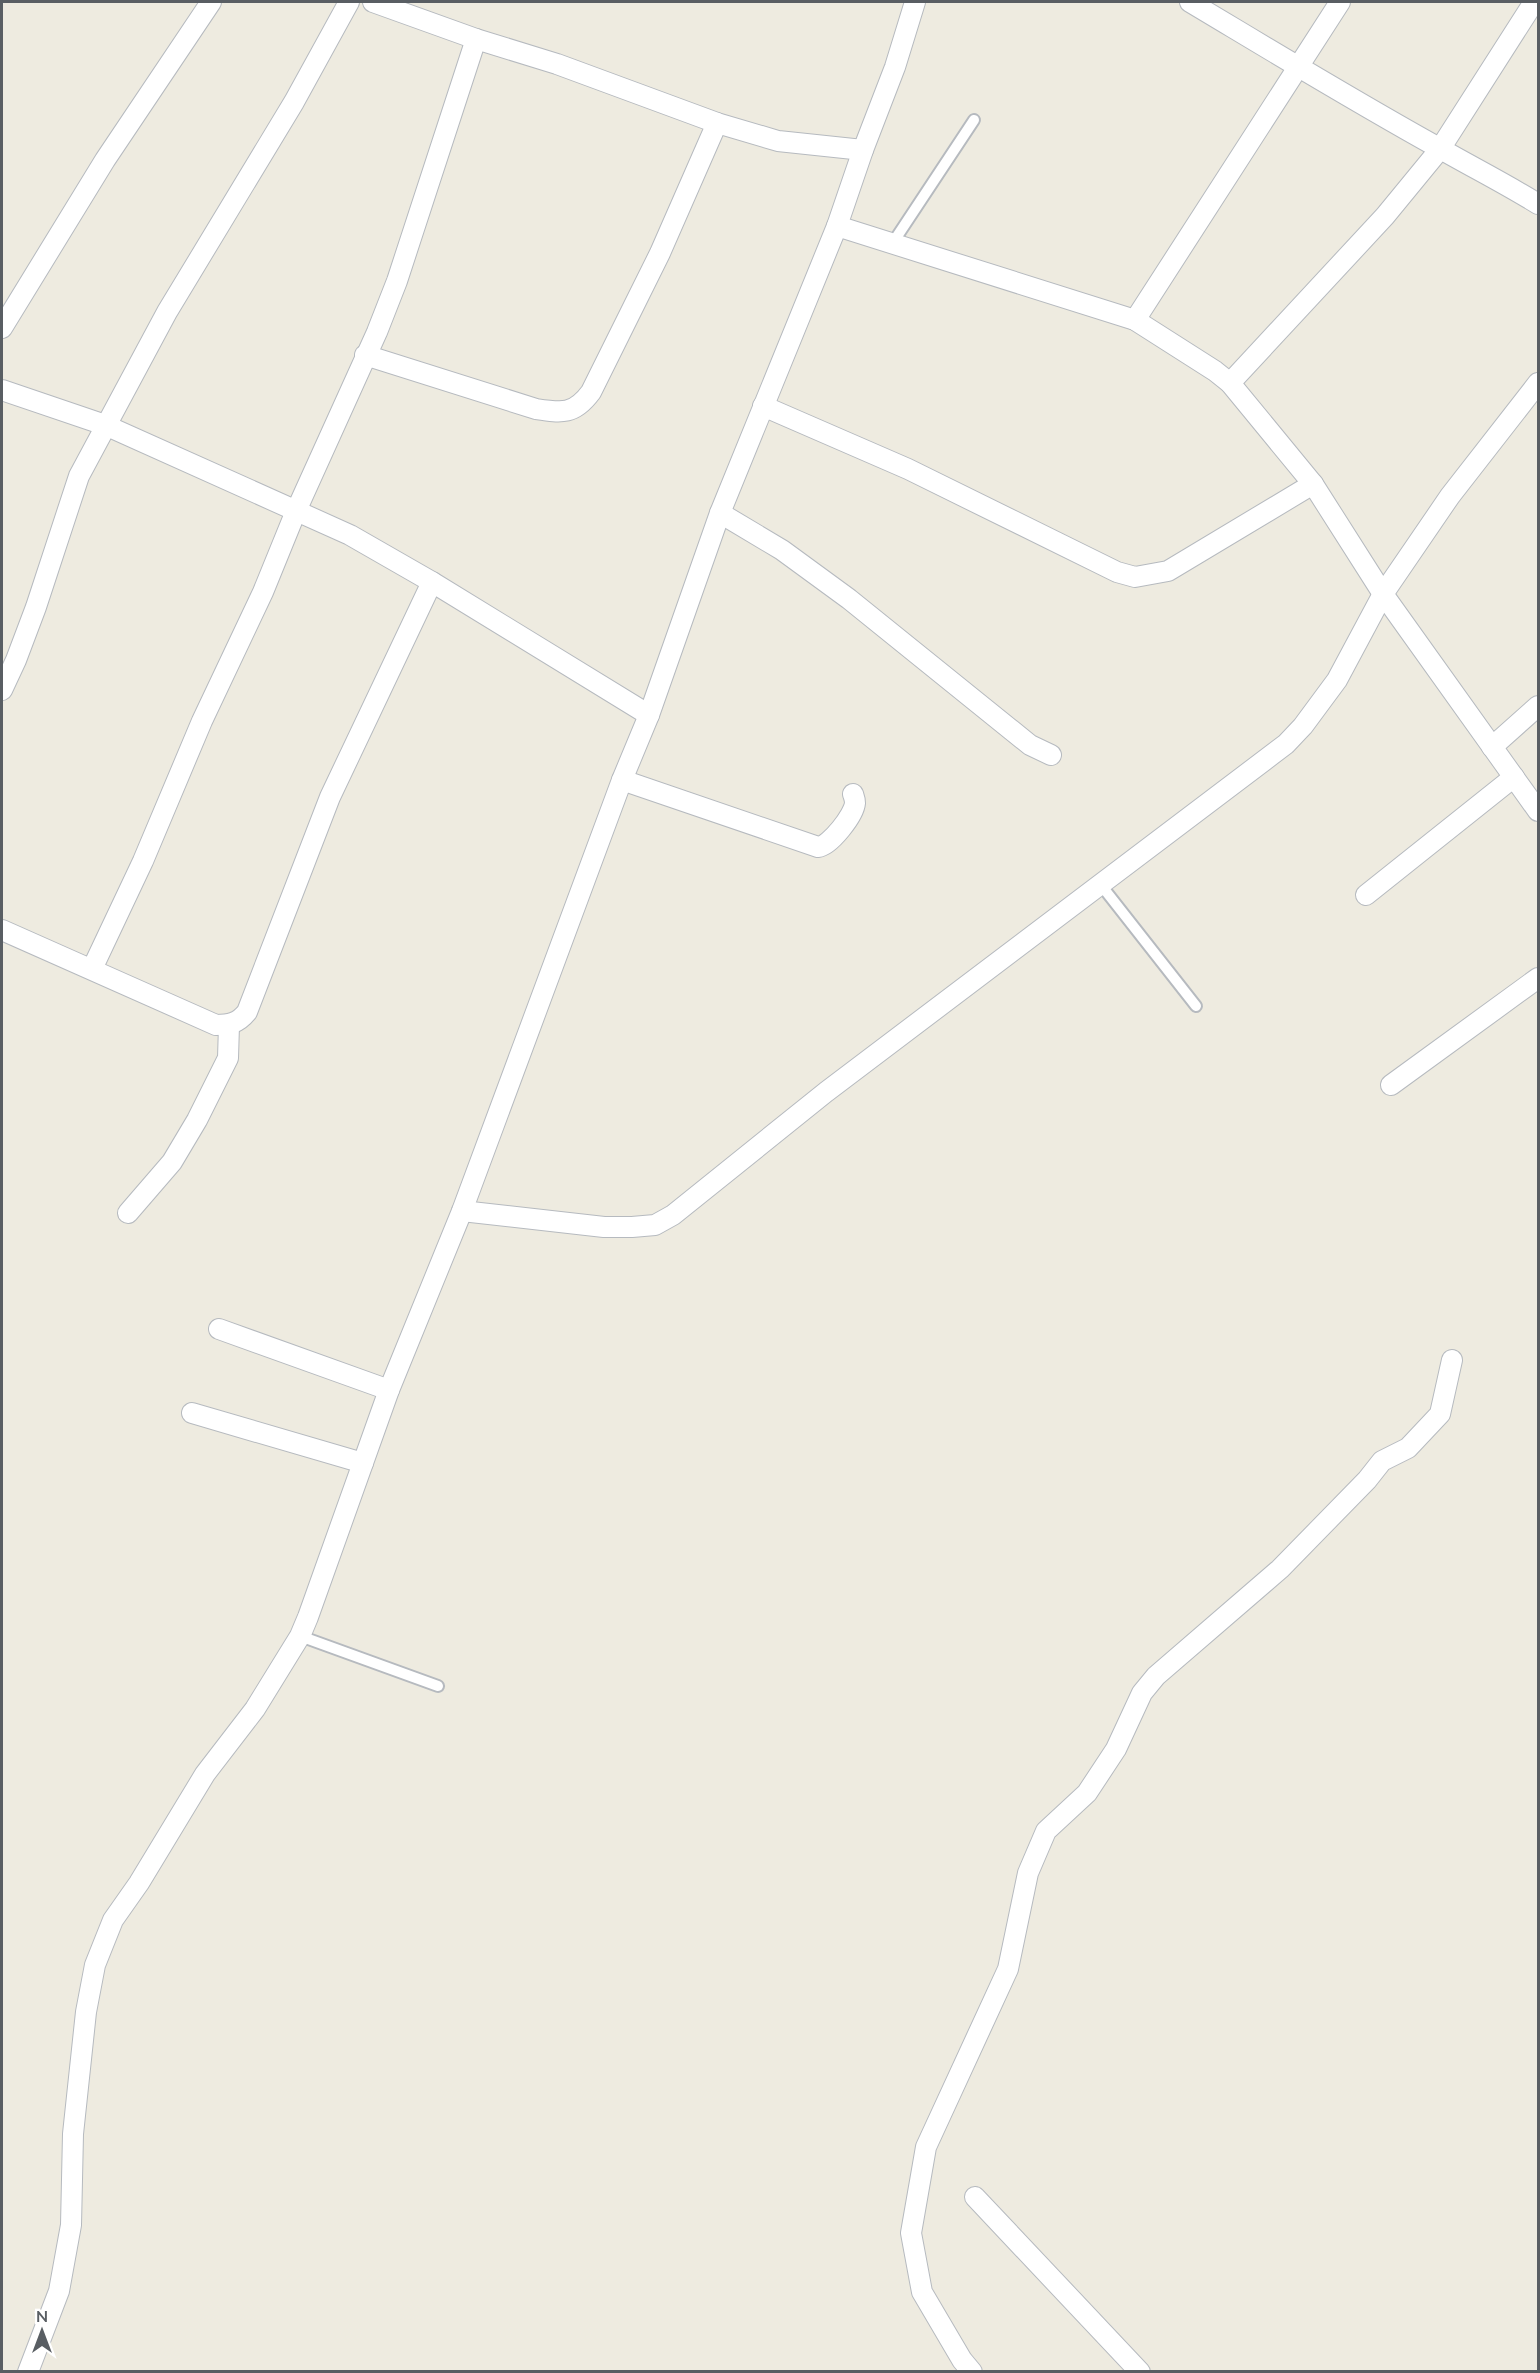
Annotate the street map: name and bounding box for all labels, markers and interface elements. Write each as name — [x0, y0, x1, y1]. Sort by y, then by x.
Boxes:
north arrow — [12, 2301, 72, 2361]
text: N — [36, 2306, 48, 2326]

